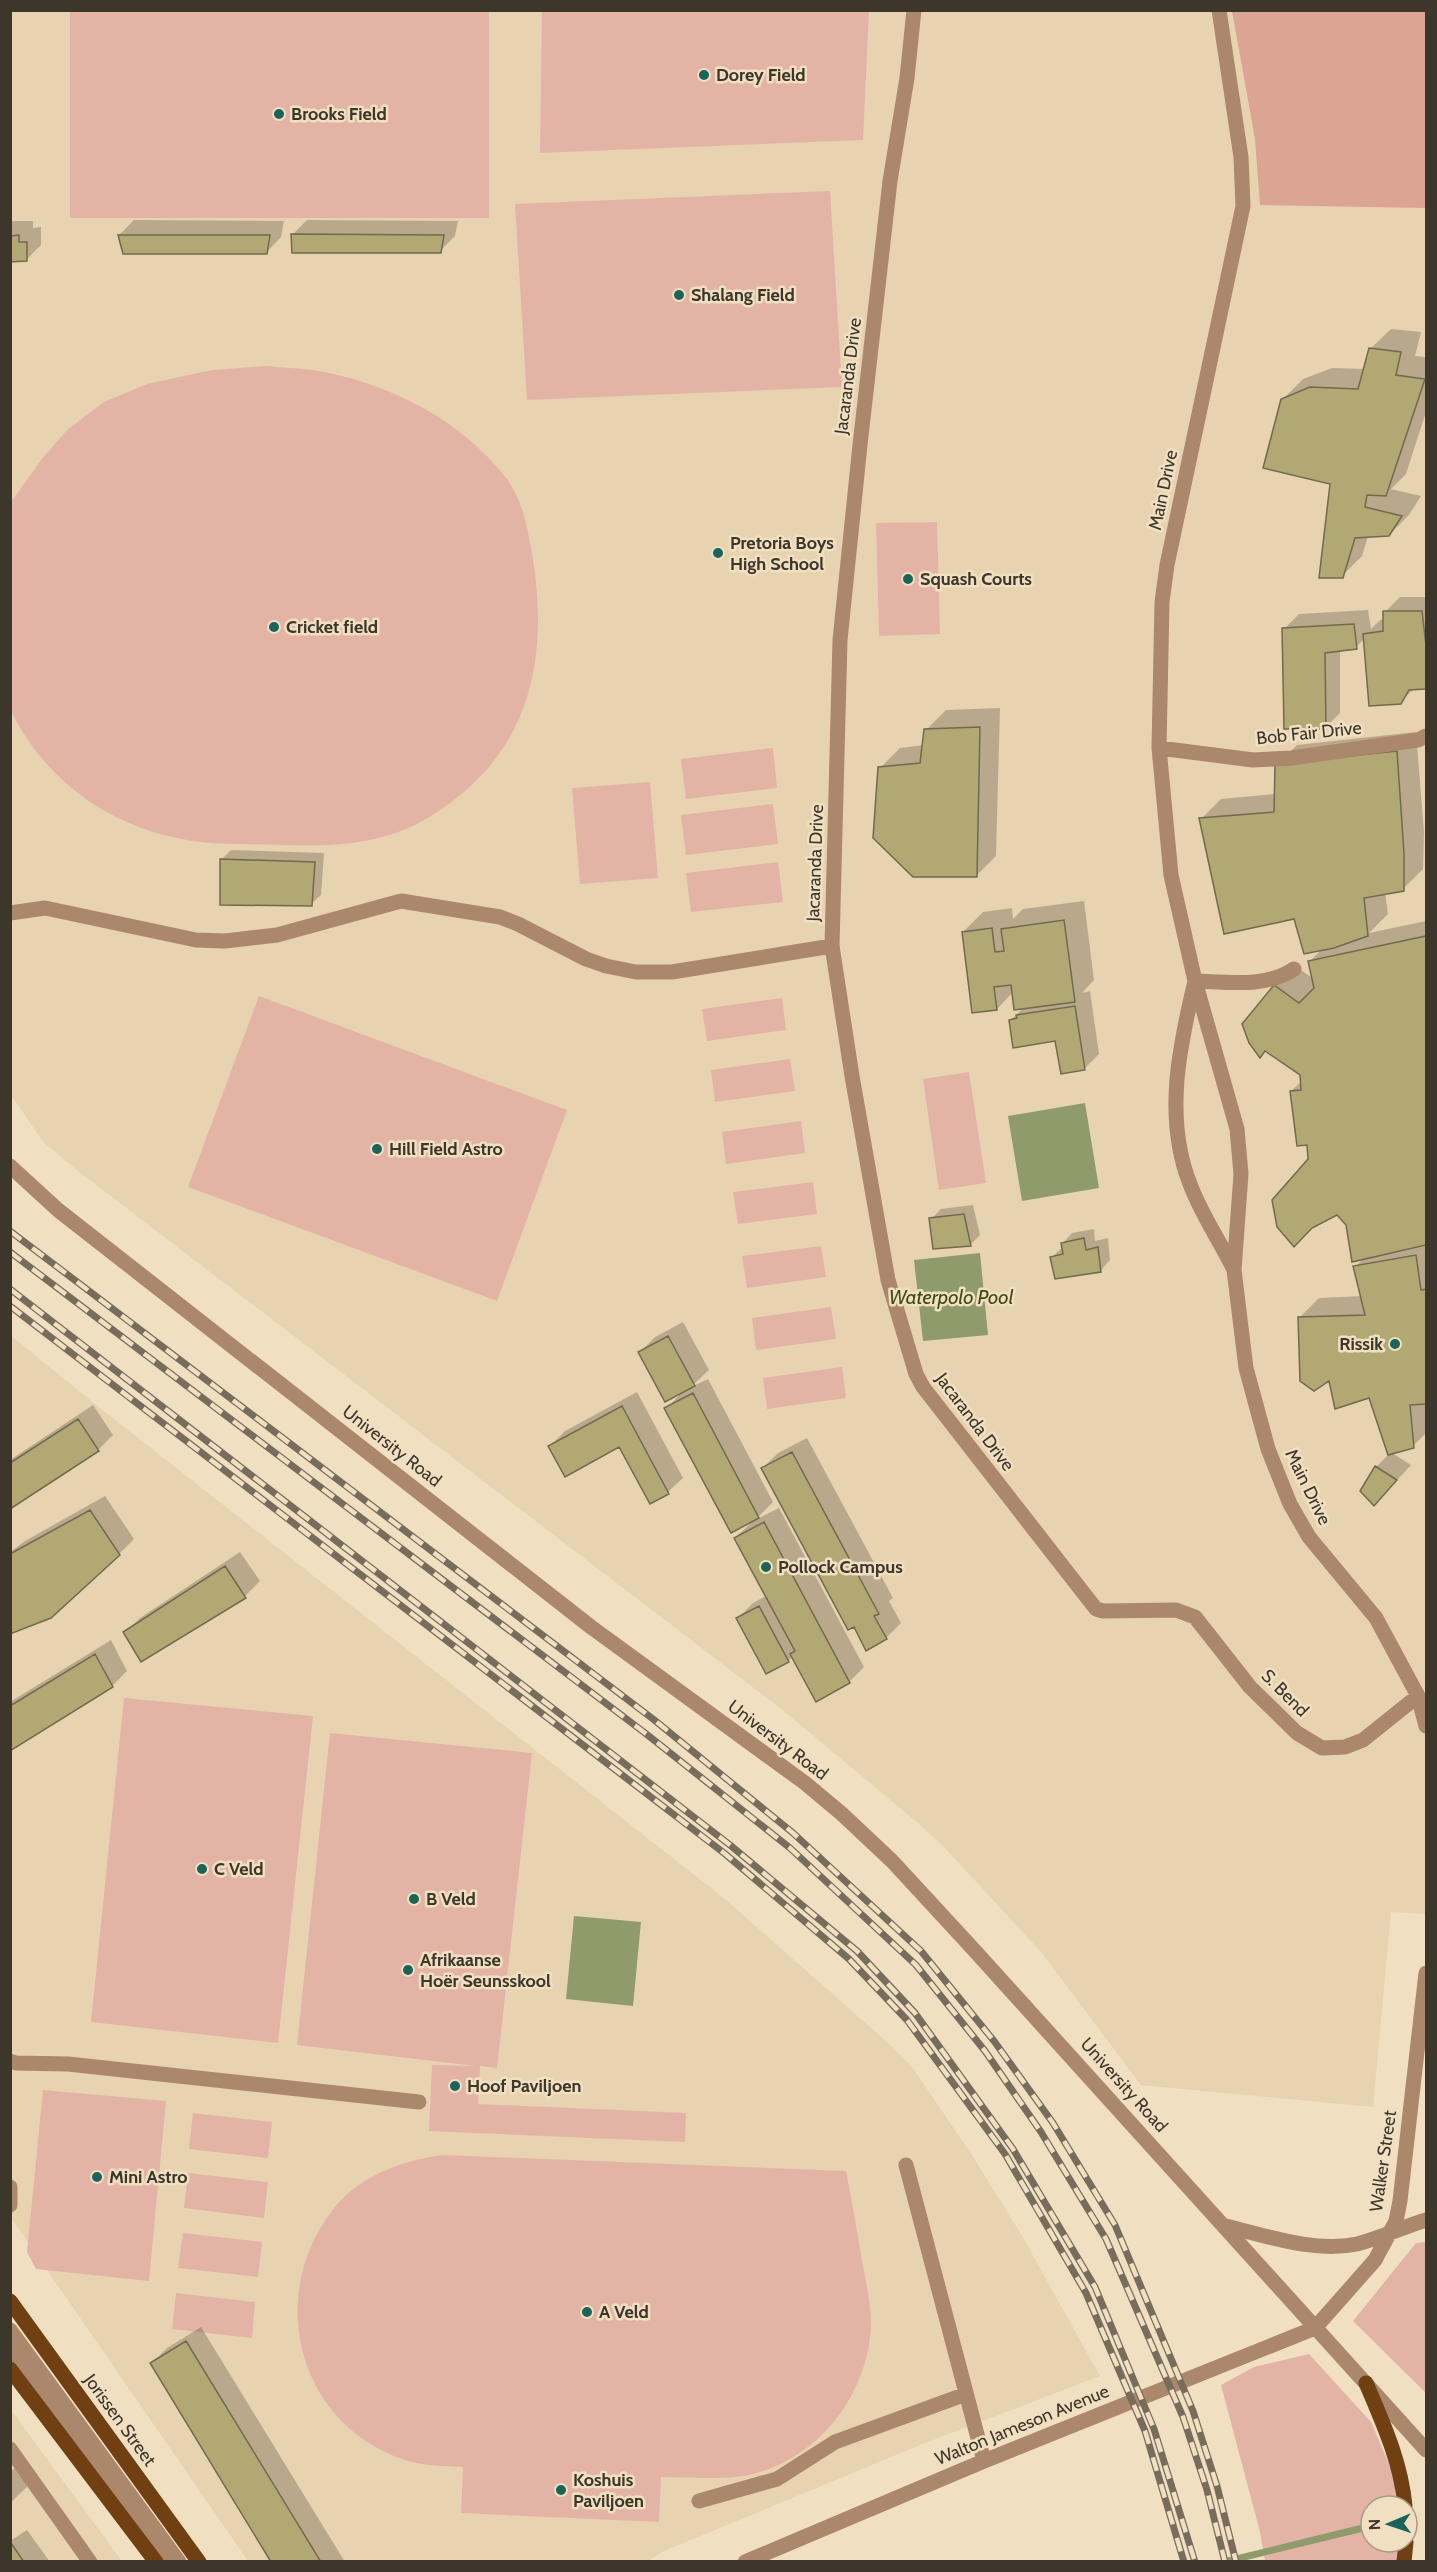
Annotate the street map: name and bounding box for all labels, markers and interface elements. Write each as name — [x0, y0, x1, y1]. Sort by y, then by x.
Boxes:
place label: Dorey Field — [716, 64, 806, 86]
marker: Dorey Field — [697, 68, 711, 82]
place label: Brooks Field — [291, 103, 387, 125]
marker: Brooks Field — [272, 107, 286, 121]
place label: Shalang Field — [691, 284, 795, 306]
marker: Shalang Field — [672, 288, 686, 302]
street label: Jacaranda Drive — [830, 317, 866, 436]
street label: Main Drive — [1144, 448, 1182, 532]
place label: Pretoria Boys High School — [730, 532, 834, 575]
marker: Pretoria Boys High School — [711, 546, 725, 560]
place label: Squash Courts — [920, 568, 1032, 590]
marker: Squash Courts — [901, 572, 915, 586]
place label: Cricket field — [286, 616, 378, 638]
marker: Cricket field — [267, 620, 281, 634]
street label: Bob Fair Drive — [1255, 717, 1363, 749]
street label: Jacaranda Drive — [802, 804, 828, 923]
place label: Hill Field Astro — [389, 1138, 503, 1160]
marker: Hill Field Astro — [370, 1142, 384, 1156]
water label: Waterpolo Pool — [889, 1285, 1014, 1309]
place label: Rissik — [1339, 1333, 1383, 1355]
marker: Rissik — [1388, 1337, 1402, 1351]
street label: Jacaranda Drive — [930, 1368, 1019, 1475]
street label: University Road — [338, 1400, 446, 1492]
street label: Main Drive — [1280, 1446, 1336, 1528]
place label: Pollock Campus — [778, 1556, 903, 1578]
marker: Pollock Campus — [759, 1560, 773, 1574]
street label: S. Bend — [1257, 1665, 1313, 1721]
street label: University Road — [724, 1695, 832, 1785]
place label: C Veld — [214, 1858, 263, 1880]
marker: C Veld — [195, 1862, 209, 1876]
place label: B Veld — [426, 1888, 476, 1910]
marker: B Veld — [407, 1892, 421, 1906]
place label: Afrikaanse Hoër Seunsskool — [420, 1949, 551, 1992]
marker: Afrikaanse Hoër Seunsskool — [401, 1963, 415, 1977]
street label: University Road — [1076, 2033, 1172, 2137]
place label: Hoof Paviljoen — [467, 2075, 581, 2097]
marker: Hoof Paviljoen — [448, 2079, 462, 2093]
street label: Walker Street — [1365, 2109, 1401, 2213]
place label: Mini Astro — [109, 2166, 188, 2188]
marker: Mini Astro — [90, 2170, 104, 2184]
place label: A Veld — [599, 2301, 649, 2323]
marker: A Veld — [580, 2305, 594, 2319]
street label: Jorissen Street — [79, 2369, 161, 2470]
street label: Walton Jameson Avenue — [932, 2380, 1112, 2470]
place label: Koshuis Paviljoen — [573, 2469, 644, 2512]
marker: Koshuis Paviljoen — [554, 2483, 568, 2497]
north arrow — [1359, 2494, 1419, 2554]
text: N — [1365, 2519, 1384, 2530]

